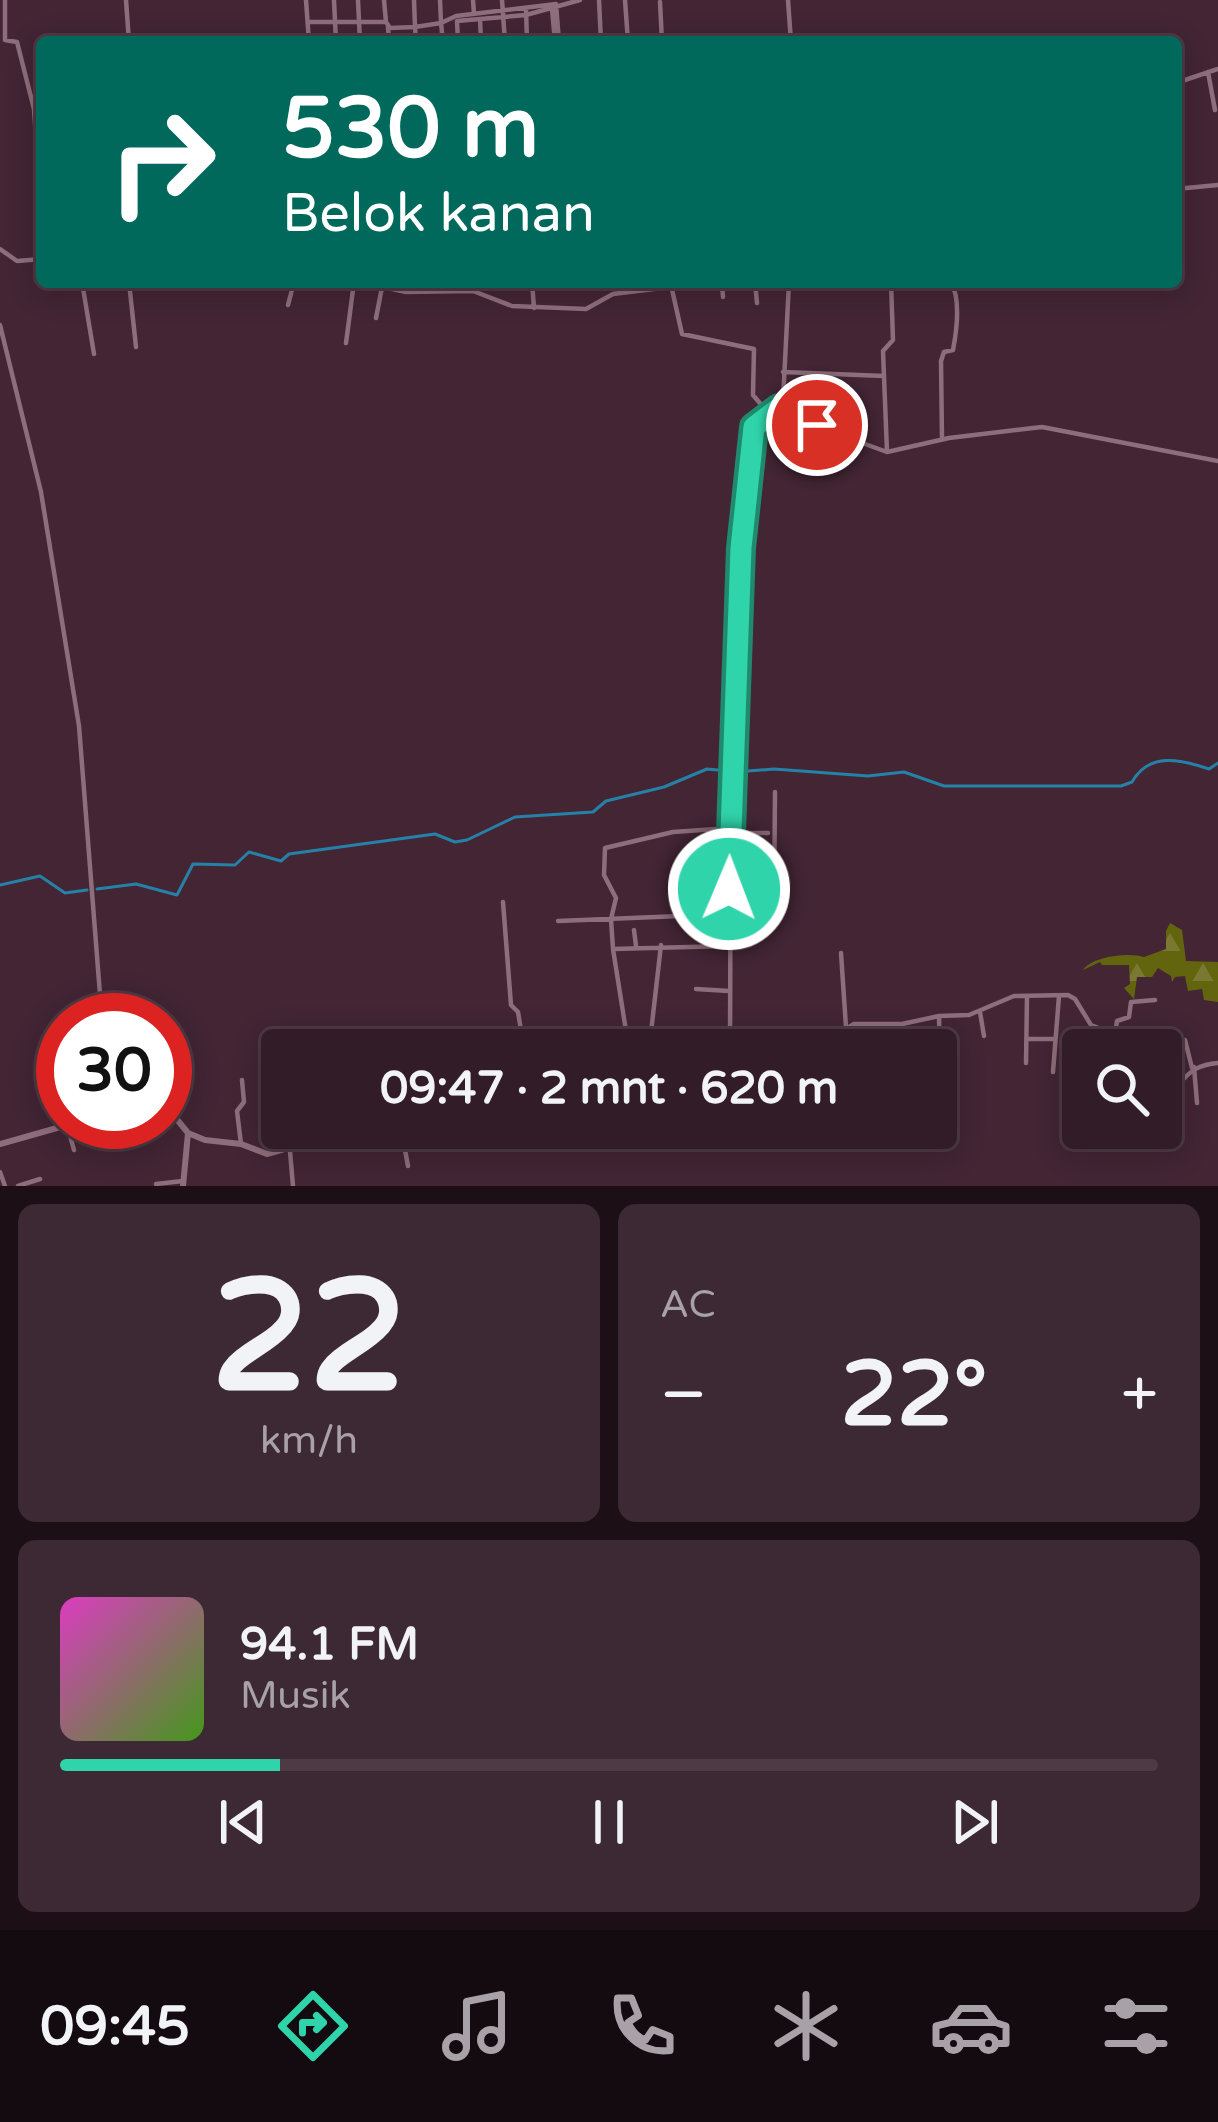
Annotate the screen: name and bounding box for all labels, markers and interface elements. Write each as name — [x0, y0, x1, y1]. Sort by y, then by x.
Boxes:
text: 530 m — [282, 79, 539, 180]
icon: right — [84, 84, 240, 240]
text: Belok kanan — [282, 181, 595, 246]
pin — [766, 374, 868, 476]
icon: arrive — [784, 392, 850, 458]
position arrow — [666, 826, 792, 952]
speed limit sign: 30 — [36, 993, 192, 1149]
map controls — [1062, 1029, 1182, 1149]
button: search — [1062, 1029, 1182, 1149]
text: 09:47 · 2 mnt · 620 m — [380, 1062, 838, 1116]
text: 22 — [211, 1245, 407, 1433]
text: AC — [660, 1281, 716, 1328]
text: 22° — [840, 1341, 987, 1450]
text: − — [660, 1355, 707, 1435]
text: + — [1121, 1355, 1158, 1435]
text: km/h — [260, 1417, 358, 1464]
text: 94.1 FM — [240, 1618, 419, 1672]
text: Musik — [240, 1672, 351, 1719]
icon: previous — [210, 1789, 276, 1855]
icon: pause — [576, 1789, 642, 1855]
icon: next — [942, 1789, 1008, 1855]
icon: directions — [271, 1984, 355, 2068]
icon: music — [435, 1984, 519, 2068]
icon: phone — [600, 1984, 684, 2068]
icon: climate — [764, 1984, 848, 2068]
icon: car — [929, 1984, 1013, 2068]
icon: filters — [1094, 1984, 1178, 2068]
text: 09:45 — [40, 1994, 190, 2059]

